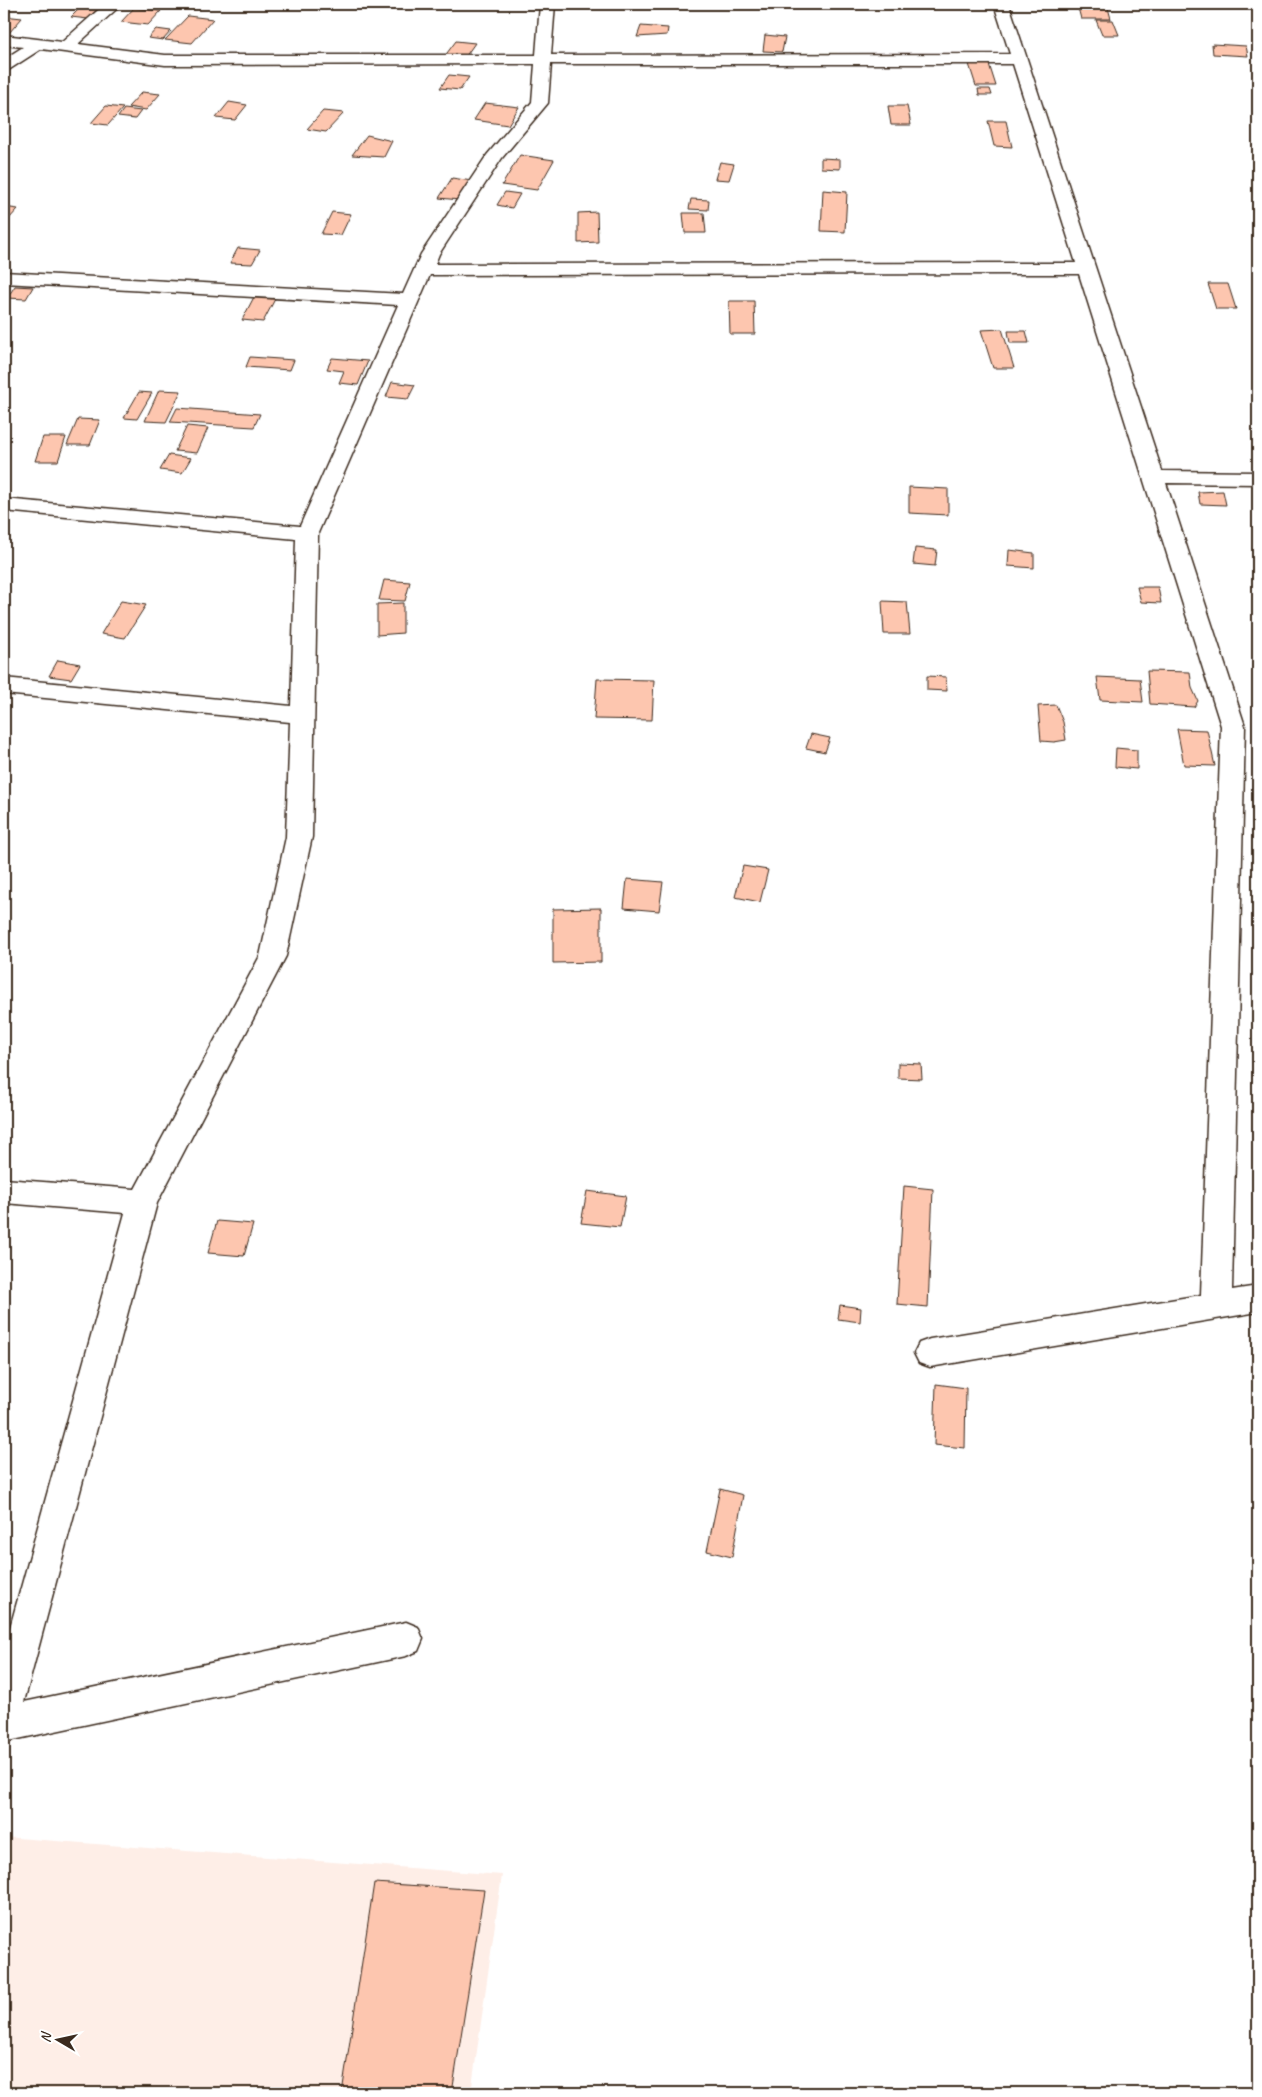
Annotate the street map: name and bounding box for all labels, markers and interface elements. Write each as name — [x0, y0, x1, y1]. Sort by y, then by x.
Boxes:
north arrow — [32, 2014, 82, 2064]
text: N — [37, 2030, 55, 2044]

